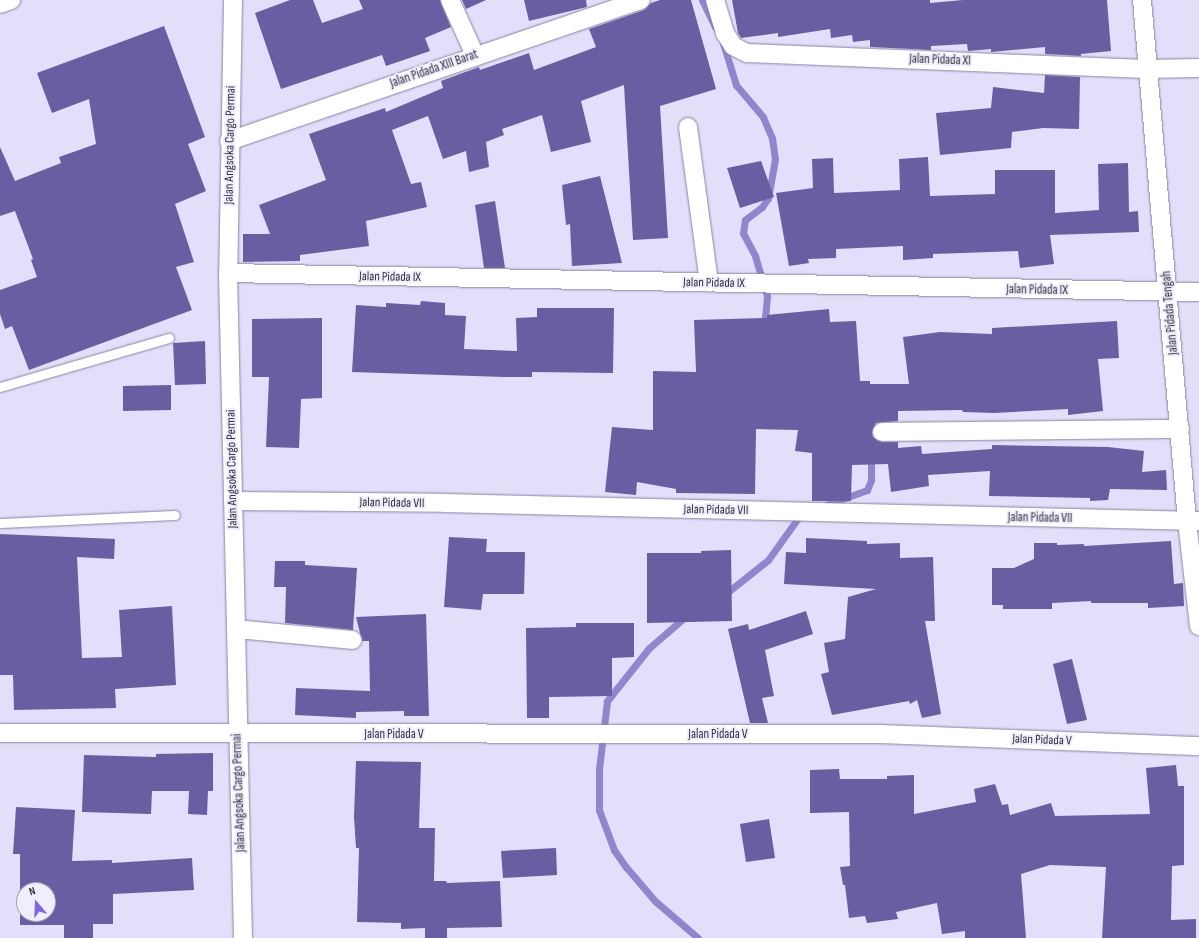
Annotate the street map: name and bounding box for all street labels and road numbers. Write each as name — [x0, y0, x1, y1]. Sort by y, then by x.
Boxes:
street label: Jalan Pidada XIII Barat — [388, 47, 480, 91]
street label: Jalan Pidada XI — [909, 51, 971, 69]
street label: Jalan Angsoka Cargo Permai — [221, 86, 239, 204]
street label: Jalan Pidada IX — [359, 269, 421, 285]
street label: Jalan Pidada Tengah — [1159, 270, 1181, 356]
street label: Jalan Pidada IX — [683, 275, 745, 291]
street label: Jalan Pidada IX — [1006, 282, 1068, 298]
street label: Jalan Angsoka Cargo Permai — [223, 410, 241, 528]
street label: Jalan Pidada VII — [360, 495, 424, 511]
street label: Jalan Pidada VII — [684, 502, 748, 518]
street label: Jalan Pidada VII — [1008, 510, 1072, 526]
street label: Jalan Pidada V — [364, 726, 424, 742]
street label: Jalan Pidada V — [688, 726, 748, 742]
street label: Jalan Pidada V — [1012, 731, 1072, 749]
street label: Jalan Angsoka Cargo Permai — [229, 733, 249, 853]

